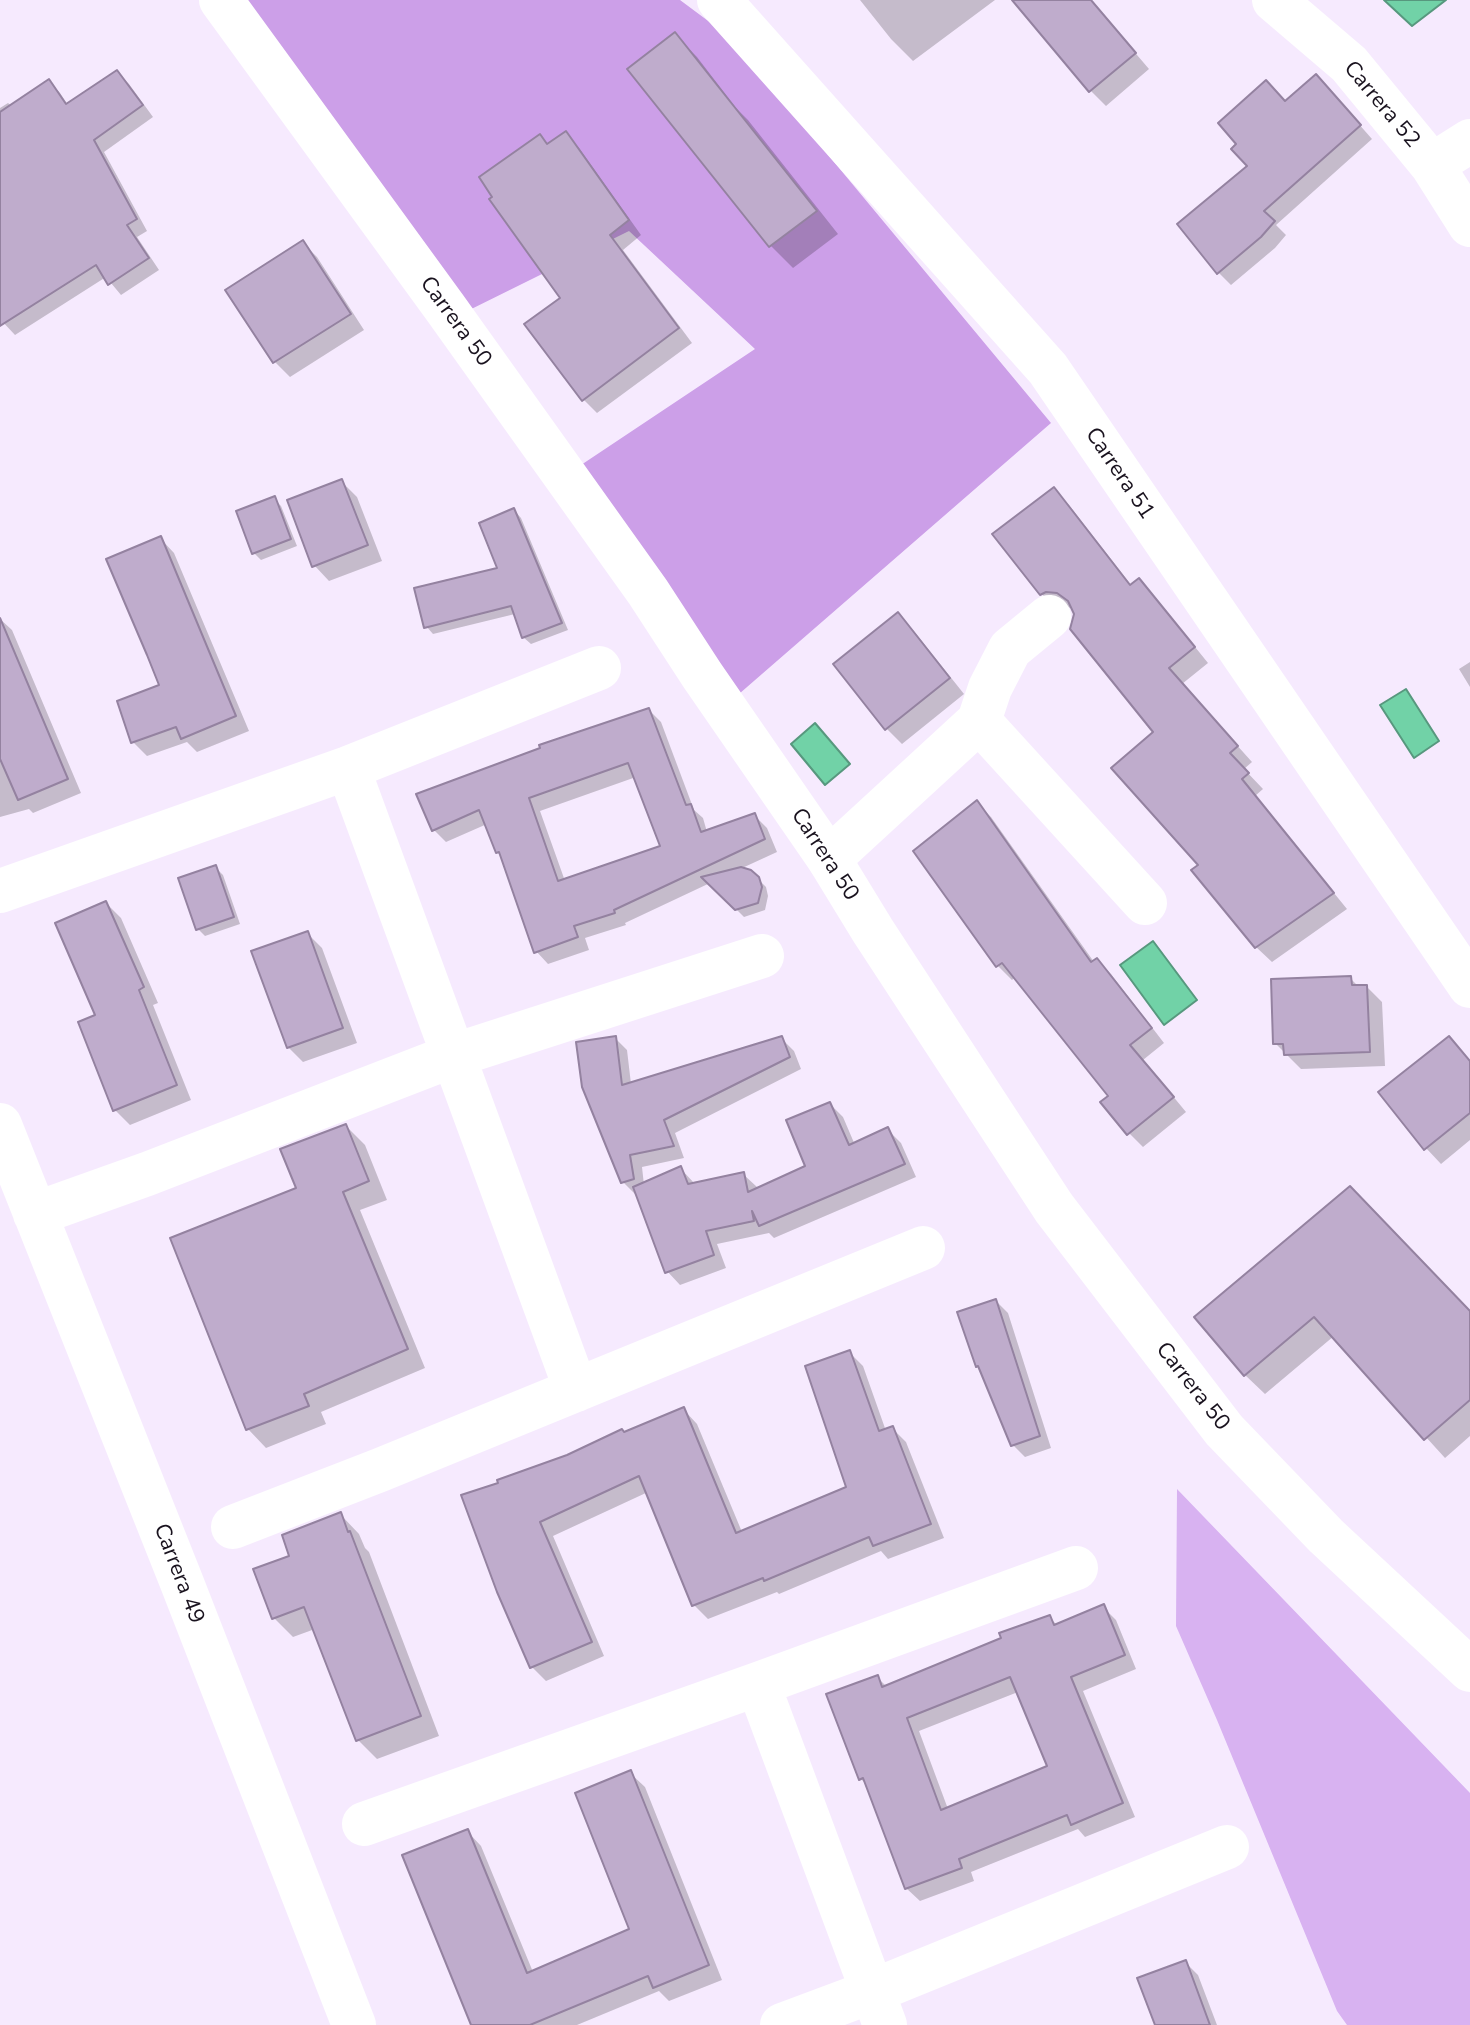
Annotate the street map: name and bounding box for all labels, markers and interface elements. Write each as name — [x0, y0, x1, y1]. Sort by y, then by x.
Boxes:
street label: Carrera 52 — [1337, 56, 1425, 154]
street label: Carrera 50 — [413, 272, 497, 372]
street label: Carrera 51 — [1079, 423, 1159, 525]
street label: Carrera 50 — [784, 804, 864, 906]
street label: Carrera 50 — [1149, 1338, 1235, 1436]
street label: Carrera 49 — [147, 1520, 209, 1628]

